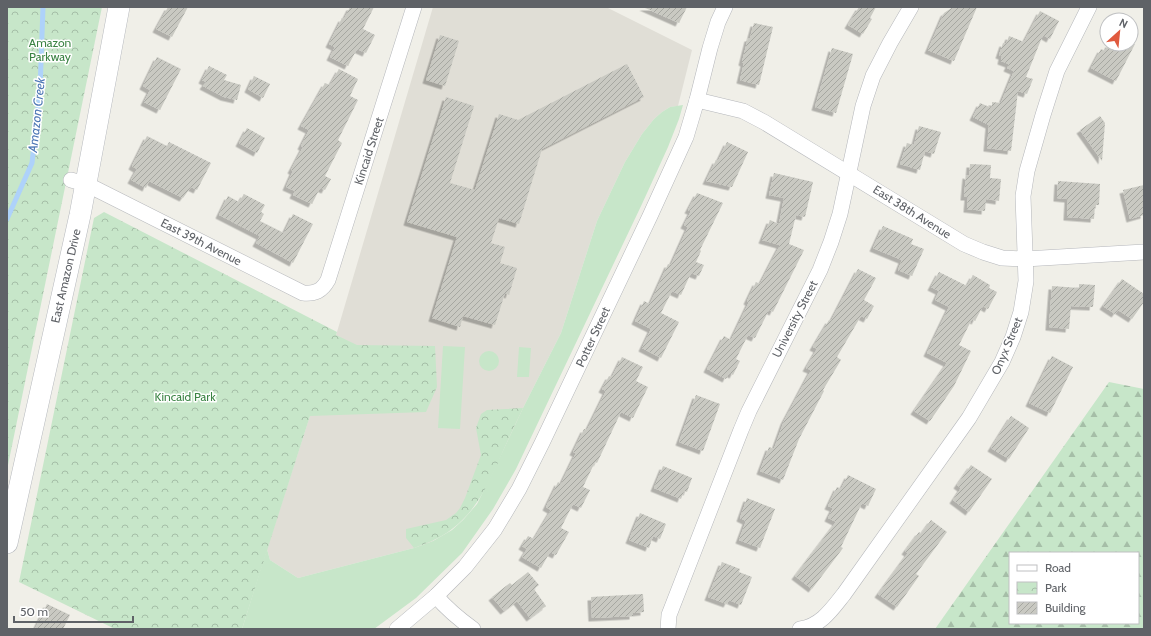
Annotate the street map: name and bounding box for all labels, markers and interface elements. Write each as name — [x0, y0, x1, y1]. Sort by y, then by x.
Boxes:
north arrow — [1099, 12, 1139, 52]
text: N — [1117, 15, 1130, 31]
park label: Amazon Parkway — [29, 35, 72, 64]
water label: Amazon Creek — [24, 76, 48, 154]
street label: Kincaid Street — [351, 115, 387, 187]
street label: East 38th Avenue — [870, 182, 954, 242]
street label: East 39th Avenue — [158, 215, 244, 268]
street label: East Amazon Drive — [47, 227, 84, 324]
street label: University Street — [769, 278, 820, 360]
street label: Potter Street — [572, 304, 613, 369]
street label: Onyx Street — [988, 315, 1025, 377]
park label: Kincaid Park — [154, 389, 216, 404]
legend — [1009, 552, 1139, 624]
text: Road — [1045, 560, 1071, 575]
text: Park — [1045, 580, 1067, 595]
scale bar — [14, 598, 133, 624]
text: Building — [1045, 600, 1087, 615]
text: 50 m — [20, 604, 48, 619]

